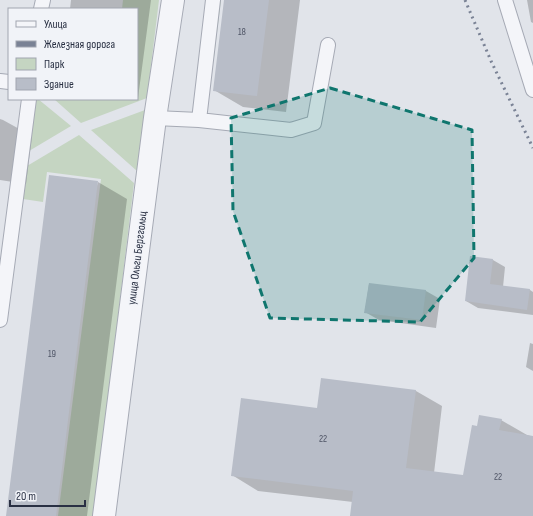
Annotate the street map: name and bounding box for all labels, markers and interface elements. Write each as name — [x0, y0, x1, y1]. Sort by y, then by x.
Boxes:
legend — [8, 8, 138, 100]
text: Улица — [44, 17, 68, 32]
house number: 18 — [238, 26, 246, 38]
text: Железная дорога — [44, 37, 116, 52]
text: Парк — [44, 57, 65, 72]
text: Здание — [44, 77, 74, 92]
street label: улица Ольги Берггольц — [124, 210, 151, 306]
house number: 19 — [48, 348, 56, 360]
house number: 22 — [319, 433, 327, 445]
house number: 22 — [494, 471, 502, 483]
scale bar — [10, 482, 85, 508]
text: 20 m — [16, 489, 36, 504]

